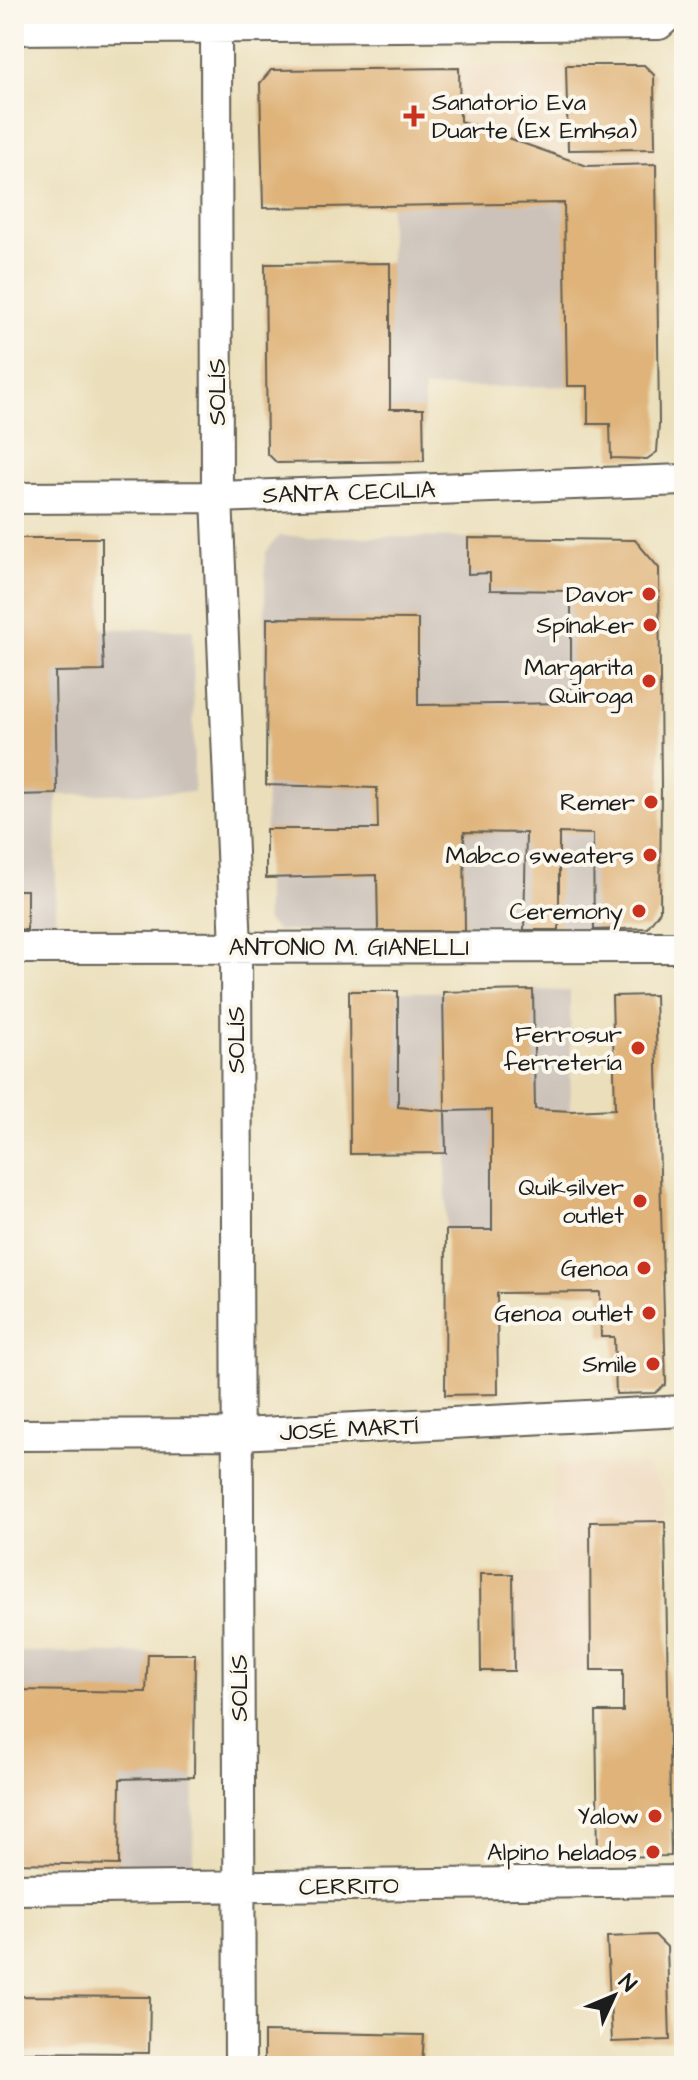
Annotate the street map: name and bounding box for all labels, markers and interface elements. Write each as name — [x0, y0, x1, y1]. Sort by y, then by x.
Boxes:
place label: Sanatorio Eva Duarte (Ex Emhsa) — [432, 86, 637, 148]
marker: Sanatorio Eva Duarte (Ex Emhsa) — [403, 105, 425, 127]
street label: SOLÍS — [201, 358, 235, 426]
street label: SANTA CECILIA — [262, 473, 436, 513]
place label: Davor — [566, 578, 633, 612]
marker: Davor — [640, 585, 658, 603]
place label: Spínaker — [536, 609, 634, 643]
marker: Spínaker — [641, 616, 659, 634]
place label: Margarita Quiroga — [524, 651, 633, 714]
marker: Margarita Quiroga — [640, 672, 658, 690]
place label: Remer — [560, 786, 635, 820]
marker: Remer — [642, 793, 660, 811]
place label: Mabco sweaters — [446, 839, 634, 873]
marker: Mabco sweaters — [641, 846, 659, 864]
place label: Ceremony — [509, 895, 623, 930]
marker: Ceremony — [630, 902, 648, 920]
street label: ANTONIO M. GIANELLI — [229, 931, 469, 965]
street label: SOLÍS — [220, 1006, 254, 1074]
place label: Ferrosur ferretería — [504, 1018, 622, 1080]
marker: Ferrosur ferretería — [629, 1039, 647, 1057]
place label: Quiksilver outlet — [518, 1171, 624, 1233]
marker: Quiksilver outlet — [631, 1192, 649, 1210]
place label: Genoa — [561, 1252, 628, 1286]
marker: Genoa — [635, 1259, 653, 1277]
place label: Genoa outlet — [494, 1297, 633, 1331]
marker: Genoa outlet — [640, 1304, 658, 1322]
place label: Smile — [583, 1348, 637, 1382]
marker: Smile — [644, 1355, 662, 1373]
street label: JOSÉ MARTÍ — [279, 1409, 420, 1451]
street label: SOLÍS — [223, 1654, 257, 1722]
place label: Yalow — [577, 1800, 639, 1834]
marker: Yalow — [646, 1807, 664, 1825]
place label: Alpino helados — [487, 1836, 637, 1870]
marker: Alpino helados — [644, 1843, 662, 1861]
street label: CERRITO — [299, 1869, 399, 1905]
north arrow — [574, 1956, 654, 2036]
text: N — [611, 1967, 643, 1999]

